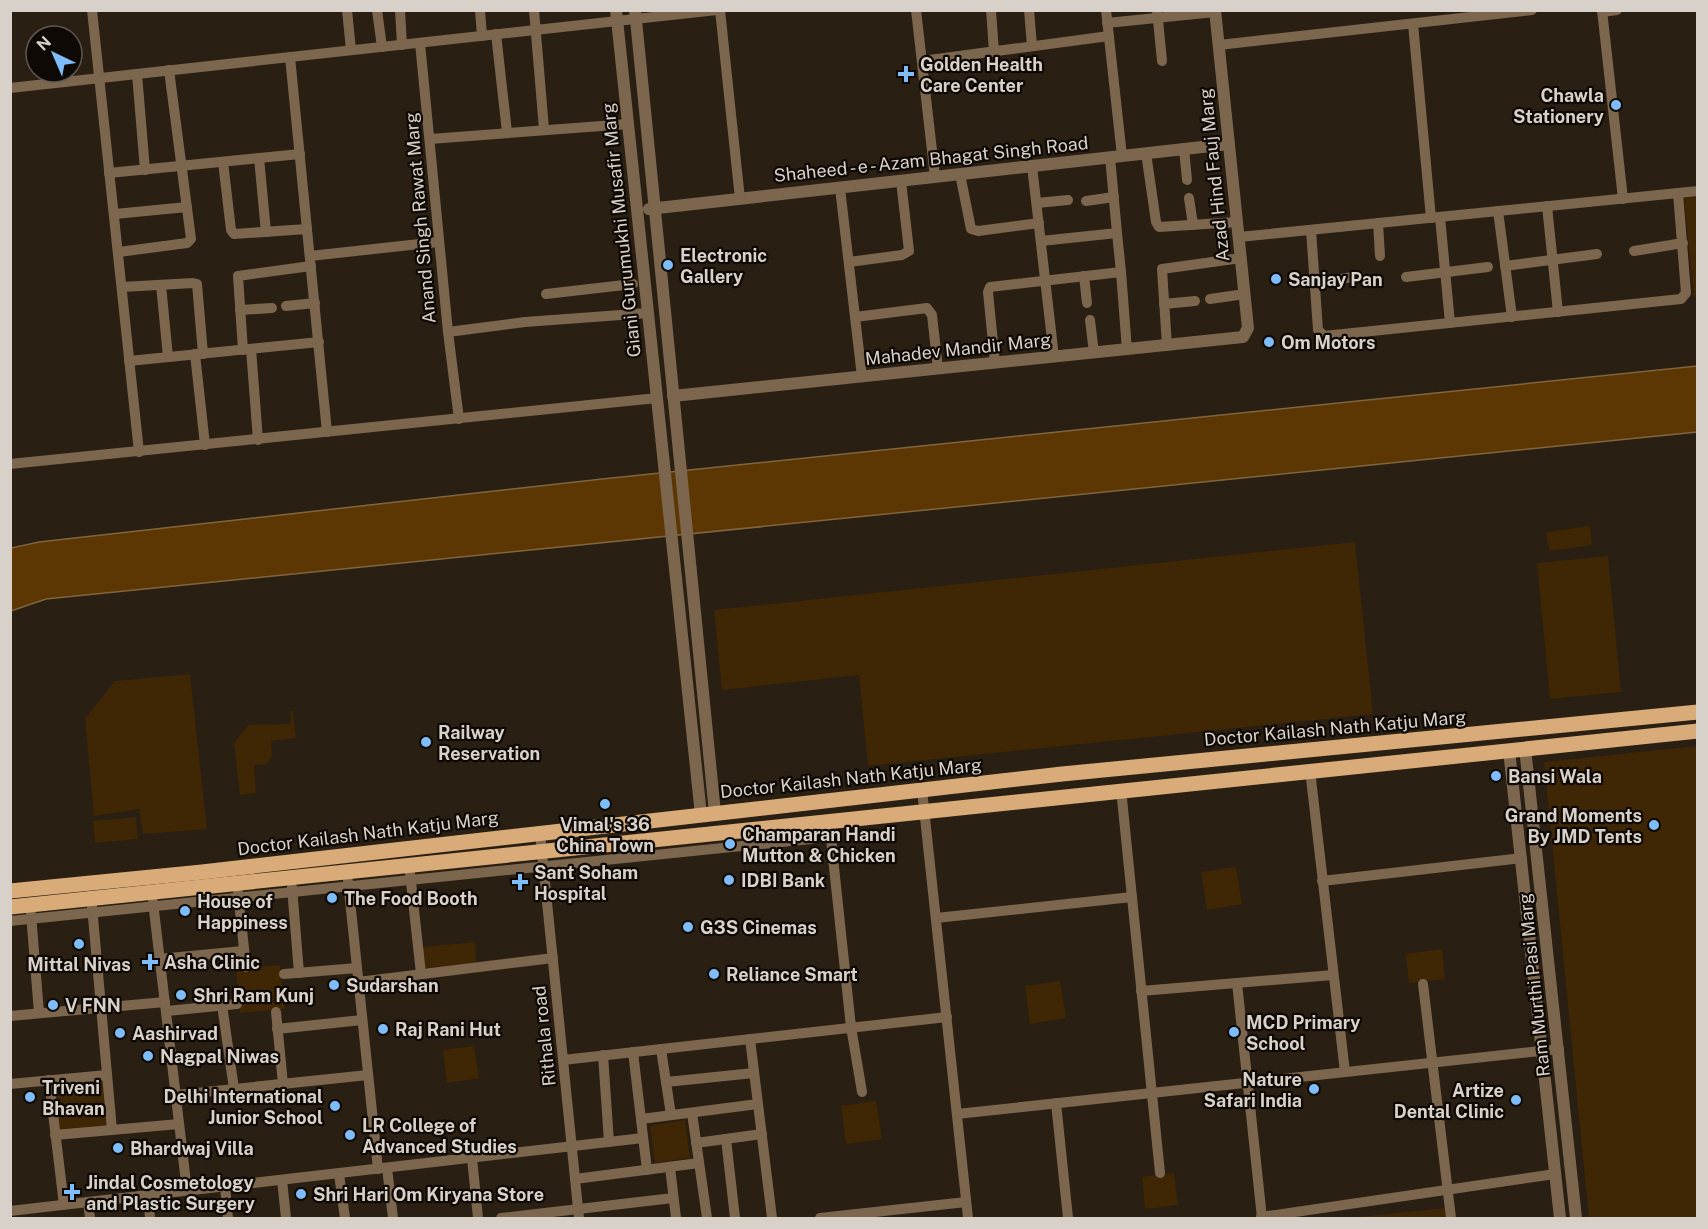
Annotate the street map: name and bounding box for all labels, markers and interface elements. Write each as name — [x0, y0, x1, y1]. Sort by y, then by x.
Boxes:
north arrow — [24, 24, 84, 84]
text: N — [33, 32, 55, 55]
place label: Golden Health Care Center — [920, 54, 1043, 96]
marker: Golden Health Care Center — [897, 65, 915, 83]
place label: Chawla Stationery — [1513, 85, 1604, 127]
street label: Azad Hind Fauj Marg — [1194, 87, 1234, 263]
marker: Chawla Stationery — [1609, 98, 1623, 112]
street label: Giani Gurumukhi Musafir Marg — [597, 102, 645, 358]
street label: Anand Singh Rawat Marg — [400, 112, 440, 324]
street label: Shaheed - e - Azam Bhagat Singh Road — [773, 132, 1089, 186]
place label: Electronic Gallery — [680, 245, 767, 287]
marker: Electronic Gallery — [661, 258, 675, 272]
place label: Sanjay Pan — [1288, 269, 1383, 290]
marker: Sanjay Pan — [1269, 272, 1283, 286]
street label: Mahadev Mandir Marg — [864, 329, 1052, 369]
place label: Om Motors — [1281, 332, 1375, 353]
marker: Om Motors — [1262, 335, 1276, 349]
street label: Doctor Kailash Nath Katju Marg — [1203, 706, 1467, 750]
place label: Railway Reservation — [438, 722, 540, 764]
marker: Railway Reservation — [419, 735, 433, 749]
street label: Doctor Kailash Nath Katju Marg — [719, 754, 983, 802]
place label: Bansi Wala — [1508, 766, 1602, 787]
marker: Bansi Wala — [1489, 769, 1503, 783]
marker: Vimal's 36 China Town — [598, 797, 612, 811]
place label: Grand Moments By JMD Tents — [1505, 805, 1642, 847]
street label: Doctor Kailash Nath Katju Marg — [236, 807, 500, 859]
place label: Vimal's 36 China Town — [556, 814, 654, 856]
marker: Grand Moments By JMD Tents — [1647, 818, 1661, 832]
place label: Champaran Handi Mutton & Chicken — [742, 824, 896, 866]
marker: Champaran Handi Mutton & Chicken — [723, 837, 737, 851]
place label: Sant Soham Hospital — [534, 862, 638, 904]
place label: IDBI Bank — [741, 870, 826, 891]
marker: Sant Soham Hospital — [511, 873, 529, 891]
marker: IDBI Bank — [722, 873, 736, 887]
place label: The Food Booth — [344, 888, 478, 909]
place label: House of Happiness — [197, 891, 288, 933]
marker: The Food Booth — [325, 891, 339, 905]
street label: Ram Murthi Pasi Marg — [1514, 892, 1554, 1078]
marker: House of Happiness — [178, 904, 192, 918]
place label: G3S Cinemas — [700, 917, 817, 938]
marker: G3S Cinemas — [681, 920, 695, 934]
marker: Mittal Nivas — [72, 937, 86, 951]
place label: Asha Clinic — [164, 952, 260, 973]
marker: Asha Clinic — [141, 953, 159, 971]
place label: Mittal Nivas — [27, 954, 131, 975]
place label: Reliance Smart — [726, 964, 858, 985]
marker: Reliance Smart — [707, 967, 721, 981]
place label: Sudarshan — [346, 975, 439, 996]
marker: Sudarshan — [327, 978, 341, 992]
place label: Shri Ram Kunj — [193, 985, 314, 1006]
street label: Rithala road — [528, 985, 560, 1087]
marker: Shri Ram Kunj — [174, 988, 188, 1002]
place label: V FNN — [65, 995, 121, 1016]
marker: V FNN — [46, 998, 60, 1012]
place label: MCD Primary School — [1246, 1012, 1361, 1054]
place label: Raj Rani Hut — [395, 1019, 501, 1040]
marker: Raj Rani Hut — [376, 1022, 390, 1036]
place label: Aashirvad — [132, 1023, 218, 1044]
marker: MCD Primary School — [1227, 1025, 1241, 1039]
marker: Aashirvad — [113, 1026, 127, 1040]
place label: Nagpal Niwas — [160, 1046, 279, 1067]
marker: Nagpal Niwas — [141, 1049, 155, 1063]
place label: Nature Safari India — [1204, 1069, 1302, 1111]
place label: Triveni Bhavan — [42, 1077, 105, 1119]
place label: Artize Dental Clinic — [1394, 1080, 1504, 1122]
marker: Nature Safari India — [1307, 1082, 1321, 1096]
place label: Delhi International Junior School — [164, 1086, 323, 1128]
marker: Triveni Bhavan — [23, 1090, 37, 1104]
marker: Artize Dental Clinic — [1509, 1093, 1523, 1107]
marker: Delhi International Junior School — [328, 1099, 342, 1113]
place label: LR College of Advanced Studies — [362, 1115, 517, 1157]
marker: LR College of Advanced Studies — [343, 1128, 357, 1142]
place label: Bhardwaj Villa — [130, 1138, 254, 1159]
marker: Bhardwaj Villa — [111, 1141, 125, 1155]
place label: Jindal Cosmetology and Plastic Surgery — [86, 1172, 255, 1214]
marker: Jindal Cosmetology and Plastic Surgery — [63, 1183, 81, 1201]
place label: Shri Hari Om Kiryana Store — [313, 1184, 544, 1205]
marker: Shri Hari Om Kiryana Store — [294, 1187, 308, 1201]

